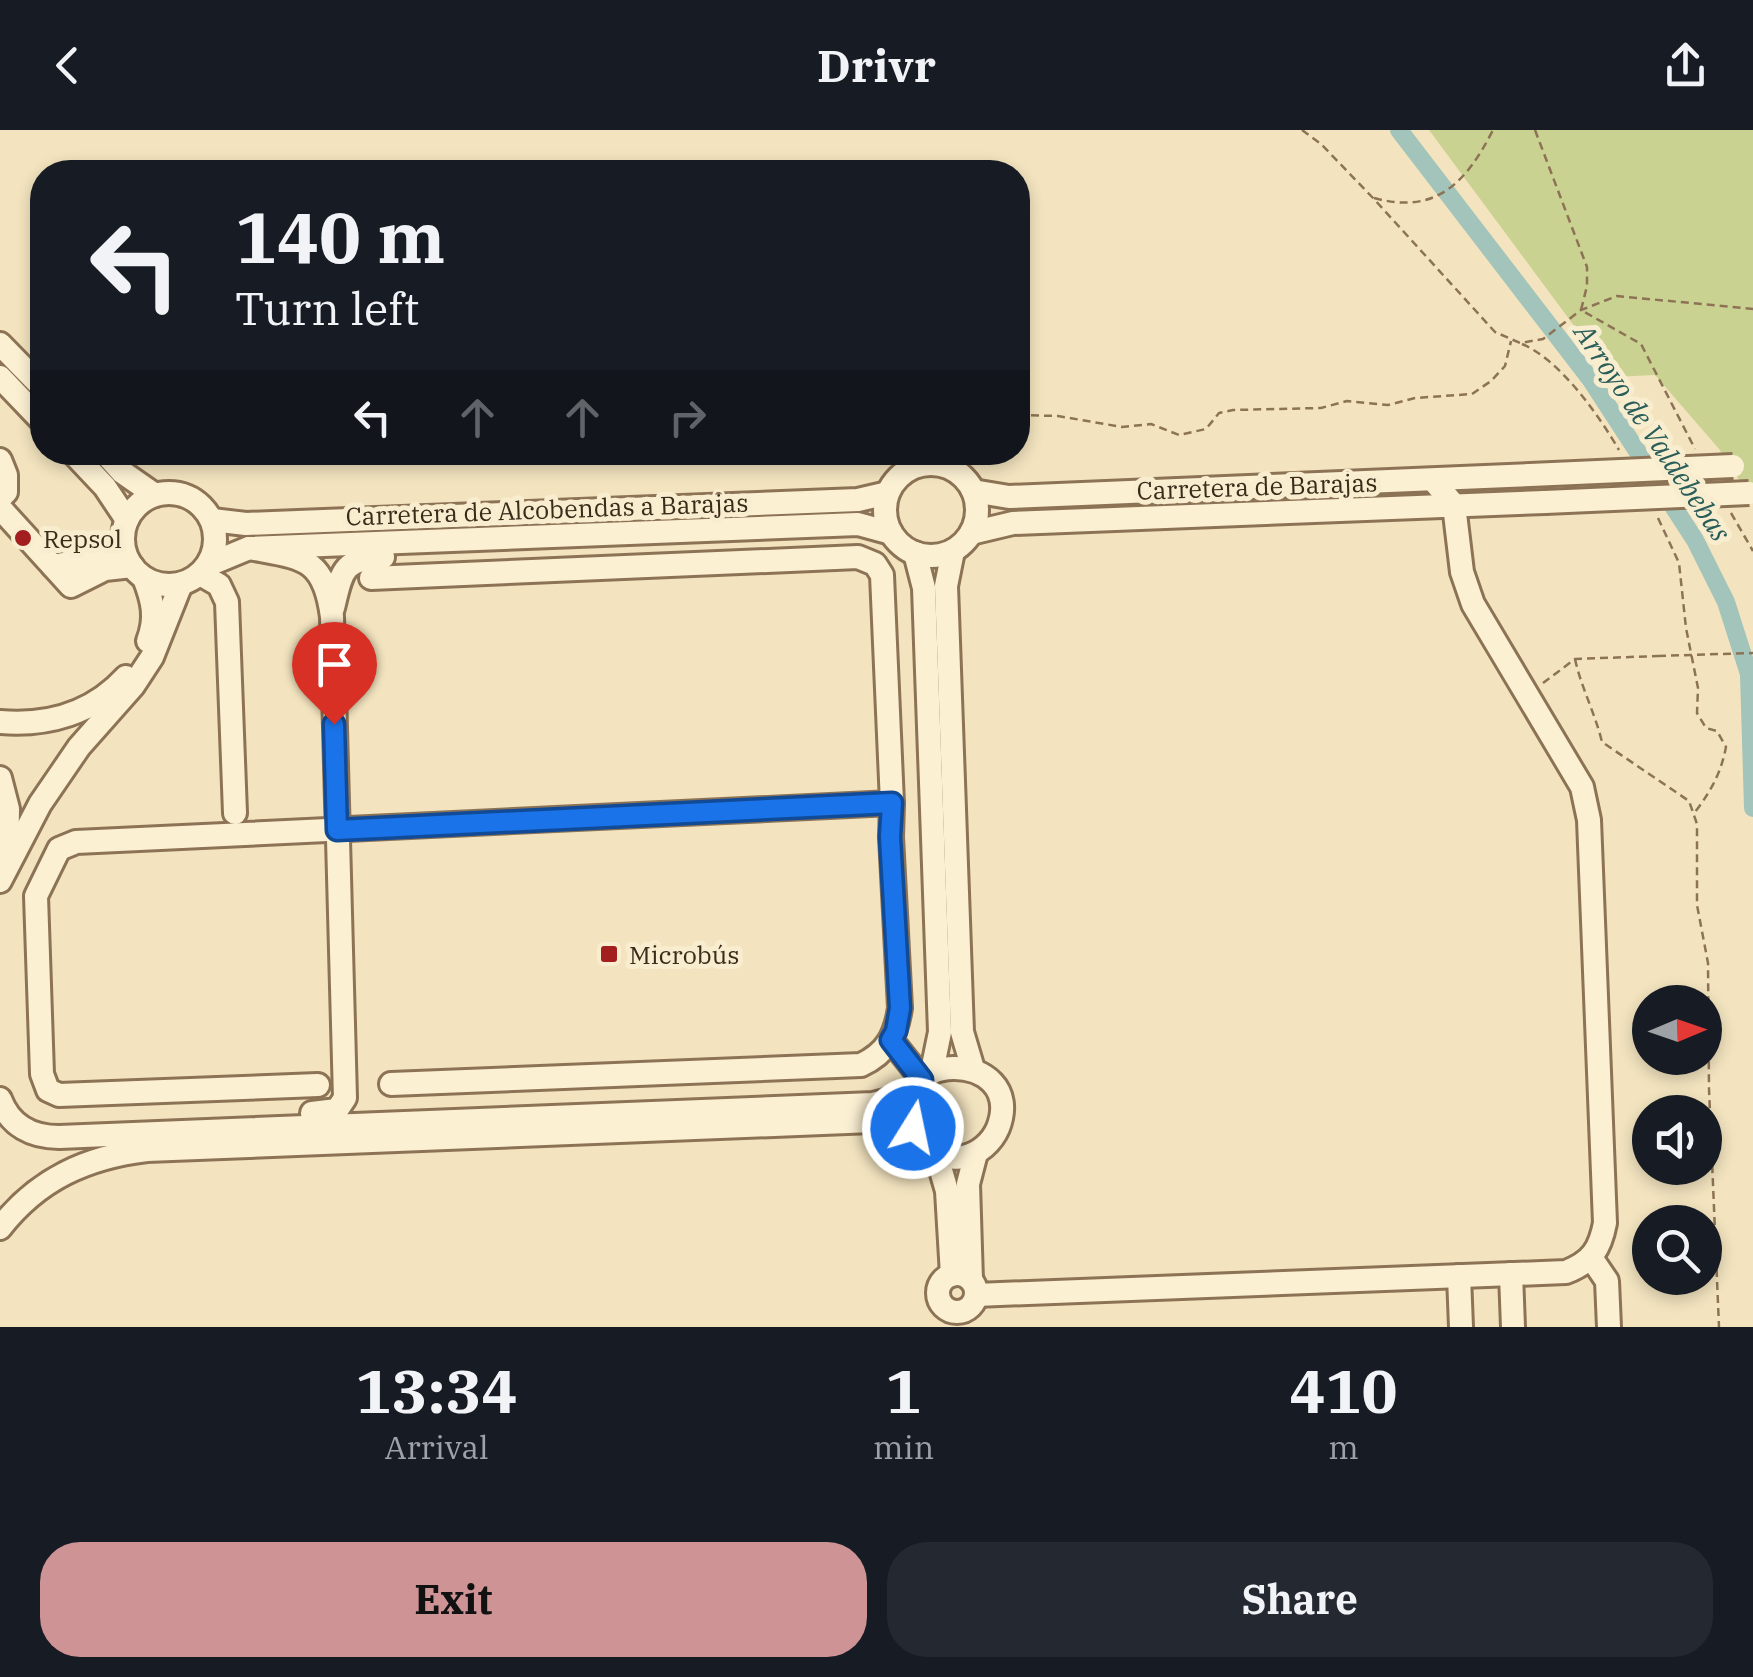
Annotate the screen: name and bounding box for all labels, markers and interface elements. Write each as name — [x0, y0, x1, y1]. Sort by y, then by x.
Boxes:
text: Drivr — [817, 36, 936, 94]
icon: back — [40, 38, 95, 93]
icon: share — [1658, 38, 1713, 93]
text: 140 m — [235, 191, 445, 282]
icon: left — [70, 200, 200, 330]
text: Turn left — [235, 279, 419, 337]
water label: Arroyo de Valdebebas — [1565, 314, 1740, 549]
icon: left — [345, 390, 400, 445]
icon: ahead — [450, 390, 505, 445]
icon: ahead — [555, 390, 610, 445]
icon: right — [660, 390, 715, 445]
street label: Carretera de Barajas — [1136, 465, 1378, 507]
street label: Carretera de Alcobendas a Barajas — [345, 485, 749, 533]
place label: Repsol — [43, 522, 122, 555]
marker: Repsol — [12, 527, 34, 549]
pin — [292, 622, 377, 725]
icon: arrive — [307, 637, 362, 692]
place label: Microbús — [629, 938, 739, 971]
marker: Microbús — [598, 943, 620, 965]
north arrow — [1632, 985, 1722, 1075]
map controls — [1632, 985, 1722, 1295]
position arrow — [861, 1076, 965, 1180]
button: sound — [1632, 1095, 1722, 1185]
button: search — [1632, 1205, 1722, 1295]
text: 13:34 — [355, 1351, 518, 1430]
text: 1 — [886, 1351, 922, 1430]
text: 410 — [1290, 1351, 1398, 1430]
text: Arrival — [384, 1426, 489, 1468]
text: min — [873, 1426, 934, 1468]
text: m — [1328, 1426, 1359, 1468]
button: Exit — [40, 1542, 867, 1657]
button: Share — [887, 1542, 1713, 1657]

